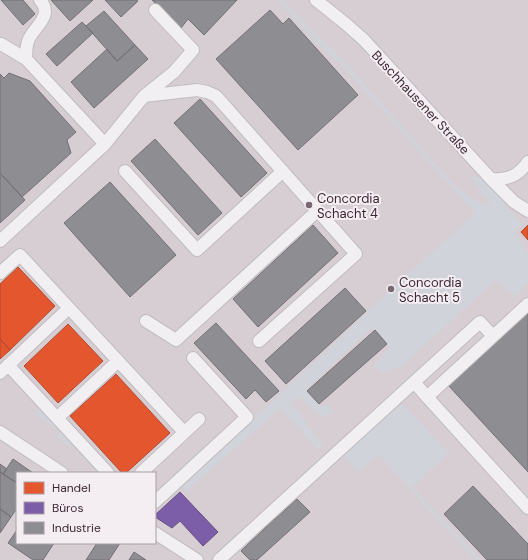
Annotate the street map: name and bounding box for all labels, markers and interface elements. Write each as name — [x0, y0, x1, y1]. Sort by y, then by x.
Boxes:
street label: Buschhausener Straße — [368, 47, 473, 158]
place label: Concordia Schacht 4 — [317, 190, 380, 222]
marker: Concordia Schacht 4 — [304, 200, 314, 210]
place label: Concordia Schacht 5 — [399, 274, 462, 306]
marker: Concordia Schacht 5 — [386, 284, 396, 294]
legend — [16, 472, 156, 544]
text: Handel — [52, 480, 91, 496]
text: Büros — [52, 500, 83, 516]
text: Industrie — [52, 520, 101, 536]

